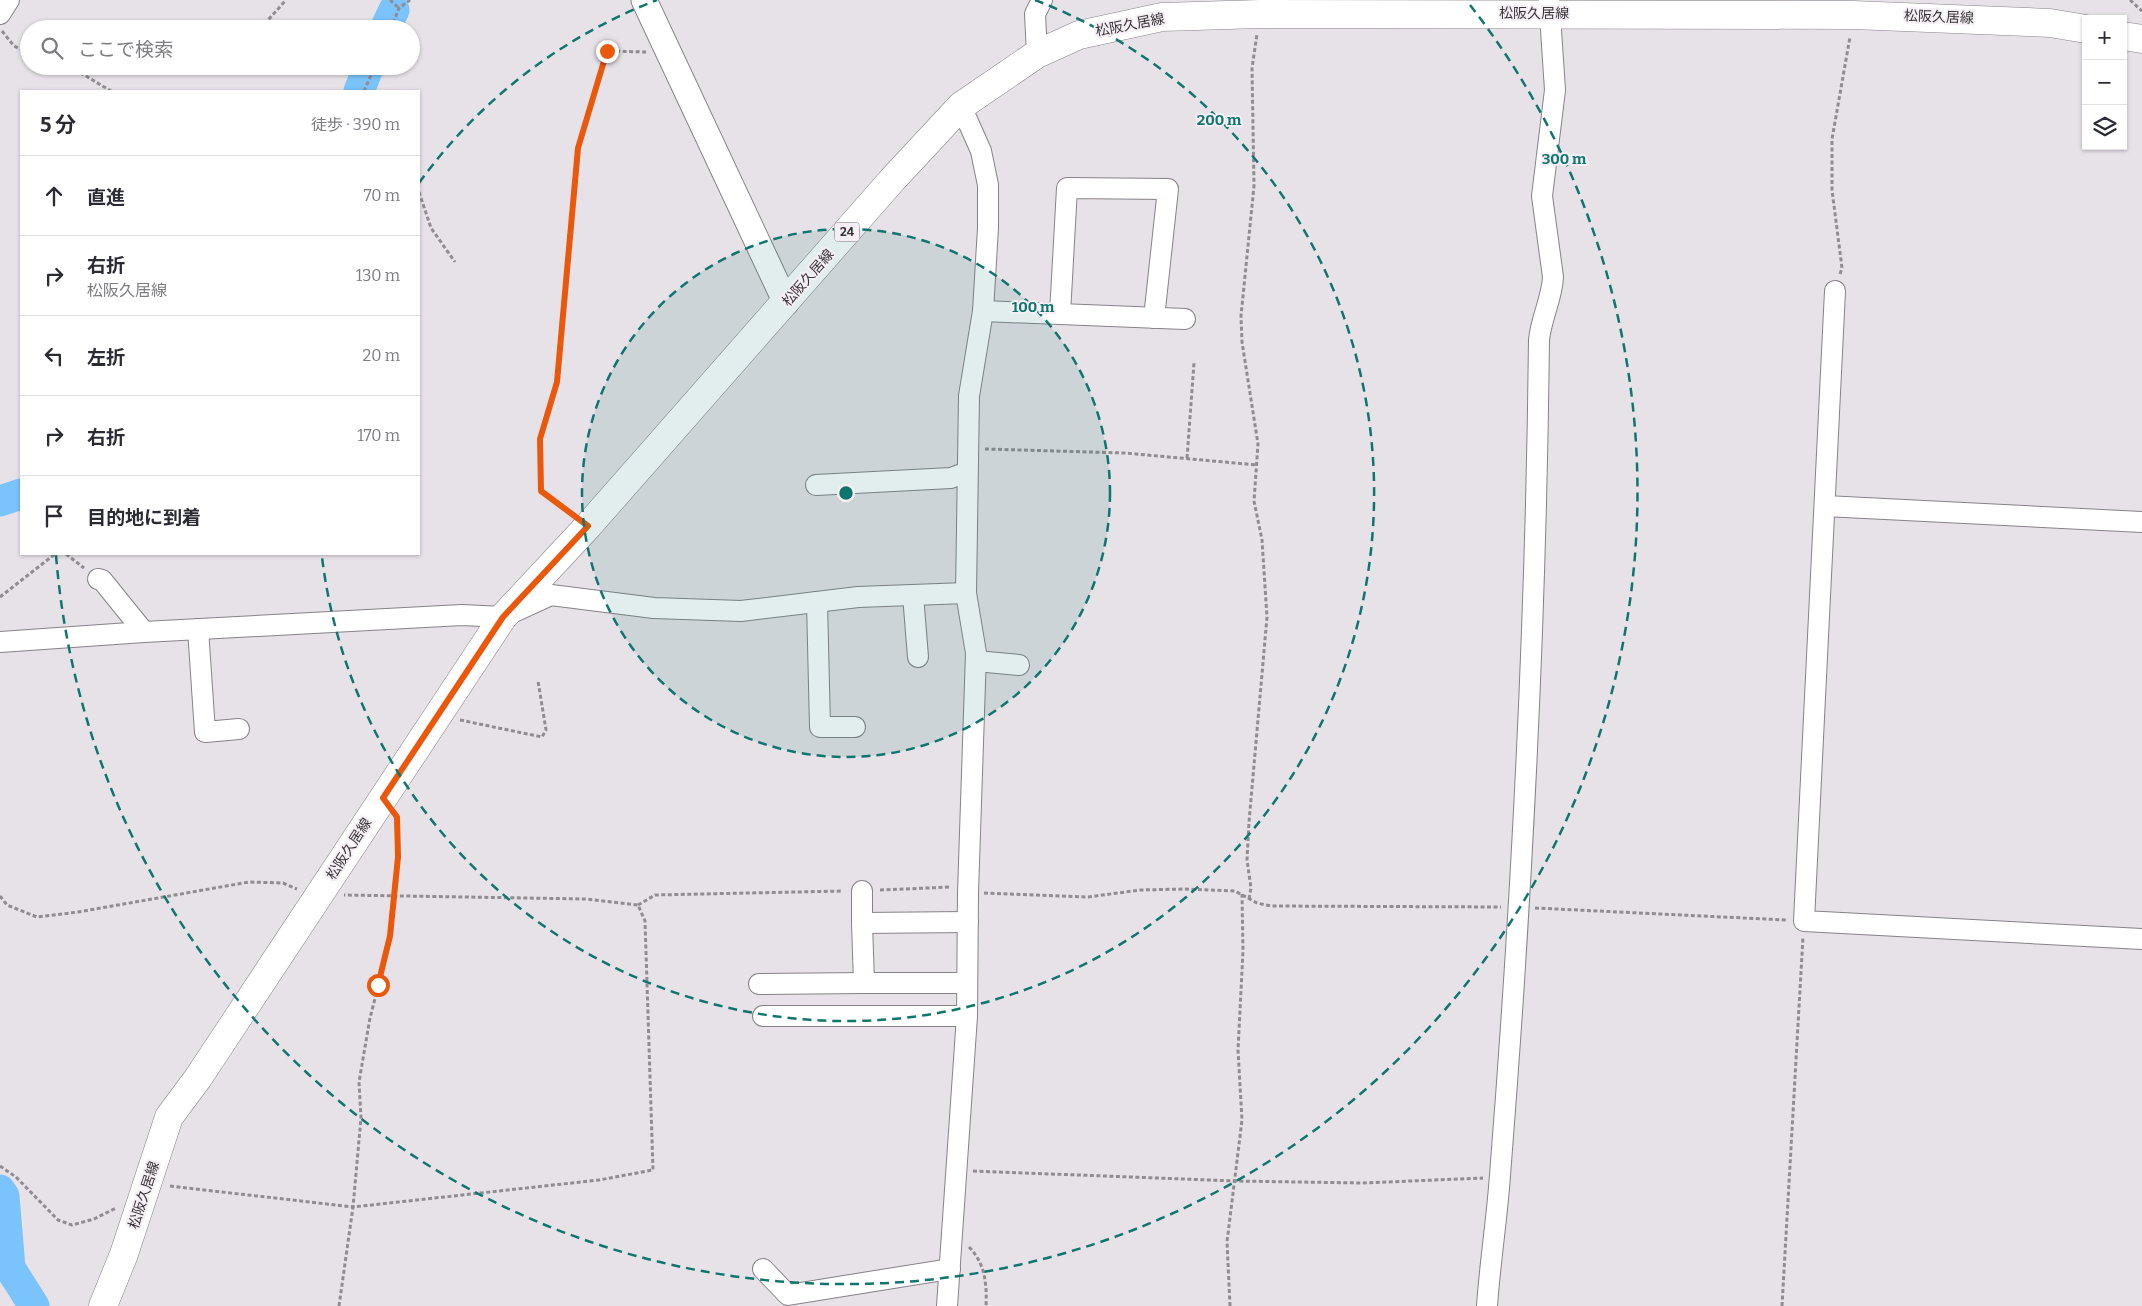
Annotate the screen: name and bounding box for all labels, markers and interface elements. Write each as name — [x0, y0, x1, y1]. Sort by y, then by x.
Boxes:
street label: 松阪久居線 — [1499, 5, 1569, 22]
street label: 松阪久居線 — [1904, 7, 1974, 27]
street label: 松阪久居線 — [1094, 10, 1166, 40]
map controls — [2082, 15, 2127, 150]
button: + — [2082, 15, 2127, 60]
search box — [20, 20, 420, 75]
icon: search — [38, 34, 66, 62]
text: ここで検索 — [78, 38, 173, 61]
route end — [596, 40, 619, 63]
button: − — [2082, 60, 2127, 105]
button: layers — [2082, 105, 2127, 150]
text: 200 m — [1197, 111, 1242, 129]
text: 5 分 — [40, 112, 76, 138]
text: 徒歩 · 390 m — [311, 115, 400, 134]
text: 300 m — [1542, 150, 1587, 168]
icon: ahead — [40, 182, 68, 210]
text: 直進 — [87, 186, 125, 209]
text: 70 m — [364, 186, 400, 205]
road number: 24 — [834, 222, 860, 242]
street label: 松阪久居線 — [779, 246, 837, 310]
text: 右折 — [87, 254, 125, 277]
icon: right — [40, 262, 68, 290]
text: 130 m — [356, 266, 400, 285]
text: 松阪久居線 — [87, 281, 167, 300]
text: 100 m — [1012, 298, 1055, 316]
icon: left — [40, 342, 68, 370]
text: 左折 — [87, 346, 125, 369]
text: 20 m — [363, 346, 400, 365]
icon: right — [40, 422, 68, 450]
text: 右折 — [87, 426, 125, 449]
text: 170 m — [357, 426, 400, 445]
centre of rings — [837, 484, 855, 502]
icon: arrive — [40, 502, 68, 530]
text: 目的地に到着 — [87, 506, 201, 529]
street label: 松阪久居線 — [323, 815, 375, 883]
route start — [367, 974, 390, 997]
street label: 松阪久居線 — [125, 1159, 163, 1231]

